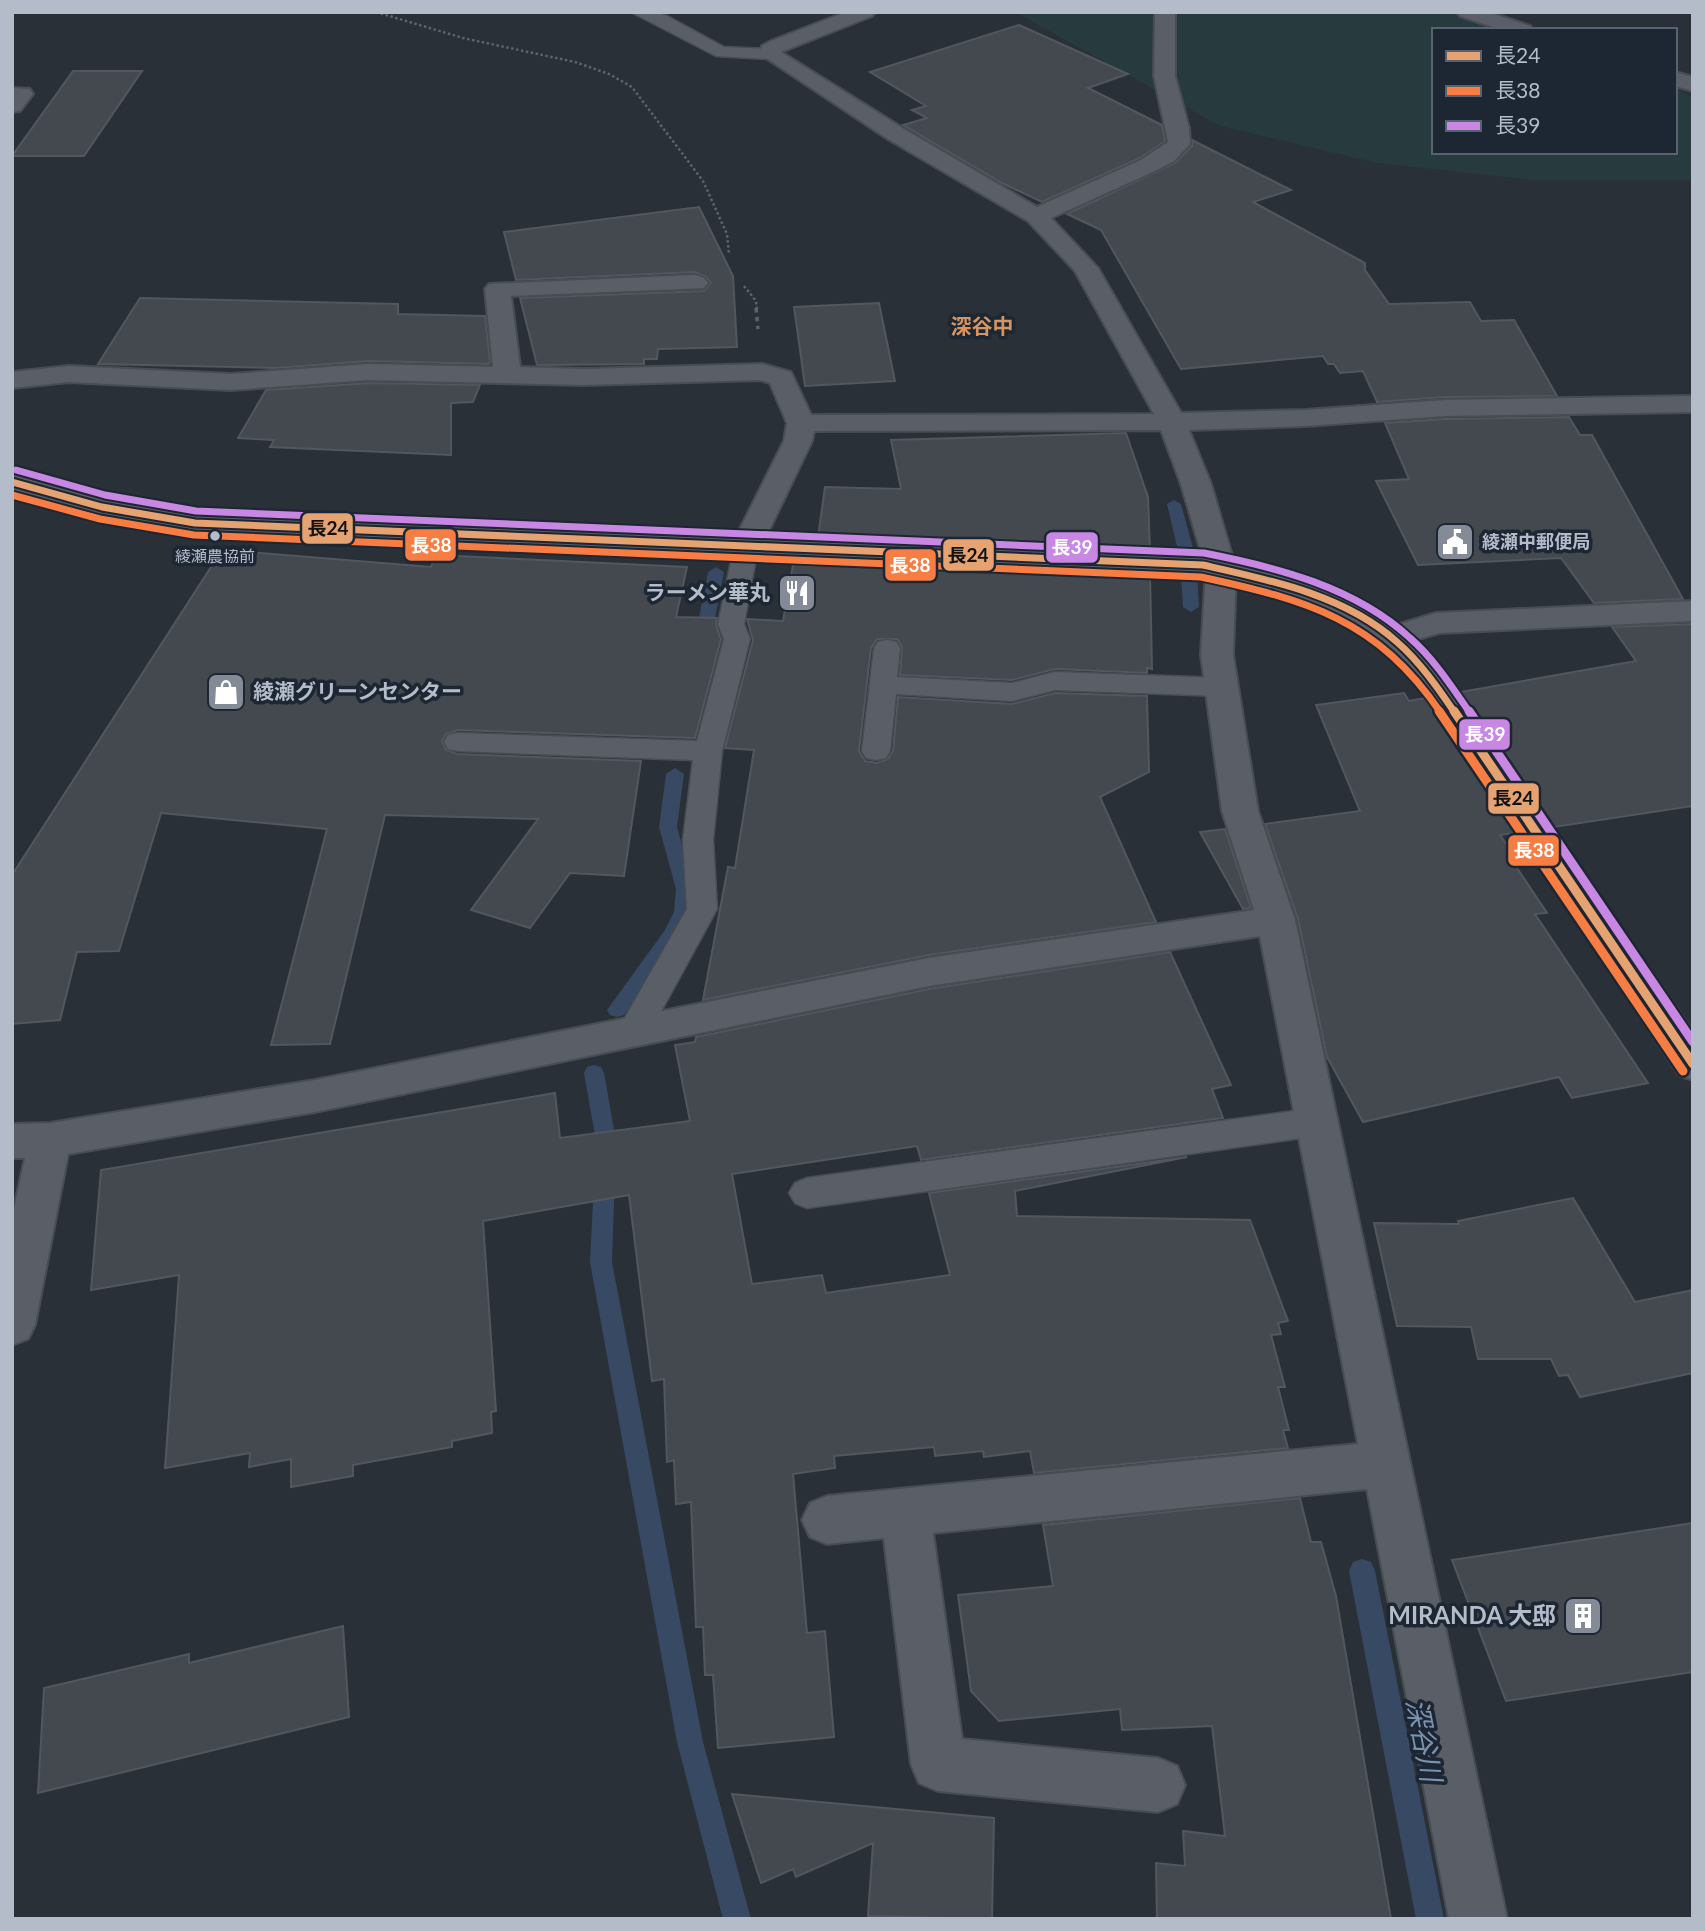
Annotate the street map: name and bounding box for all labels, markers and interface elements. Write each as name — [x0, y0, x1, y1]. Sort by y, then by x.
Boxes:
legend — [1432, 28, 1677, 154]
text: 長24 — [1495, 42, 1540, 67]
text: 長38 — [1495, 77, 1540, 102]
text: 長39 — [1495, 112, 1540, 137]
district label: 深谷中 — [951, 313, 1014, 338]
line badge: 長24 — [301, 512, 354, 545]
text: 長24 — [307, 516, 349, 539]
public building icon: 綾瀬中郵便局 — [1434, 521, 1476, 563]
line badge: 長38 — [404, 528, 457, 562]
marker: 綾瀬農協前 — [208, 529, 222, 543]
place label: 綾瀬中郵便局 — [1482, 530, 1590, 552]
line badge: 長39 — [1045, 531, 1099, 564]
text: 長38 — [410, 533, 452, 556]
text: 長39 — [1051, 535, 1093, 558]
line badge: 長24 — [942, 538, 995, 572]
text: 長24 — [947, 543, 989, 566]
place label: 綾瀬農協前 — [175, 546, 255, 565]
line badge: 長38 — [884, 548, 937, 582]
text: 長38 — [889, 553, 931, 576]
restaurant icon: ラーメン華丸 — [776, 572, 818, 614]
place label: ラーメン華丸 — [645, 579, 770, 604]
shop icon: 綾瀬グリーンセンター — [205, 671, 247, 713]
place label: 綾瀬グリーンセンター — [253, 678, 462, 703]
line badge: 長39 — [1458, 718, 1511, 751]
text: 長39 — [1464, 722, 1506, 745]
line badge: 長24 — [1487, 782, 1540, 815]
text: 長24 — [1492, 786, 1534, 809]
line badge: 長38 — [1507, 834, 1560, 867]
text: 長38 — [1513, 838, 1555, 861]
building icon: MIRANDA 大邸 — [1562, 1595, 1604, 1637]
place label: MIRANDA 大邸 — [1388, 1600, 1556, 1629]
water label: 深谷川 — [1400, 1695, 1450, 1787]

